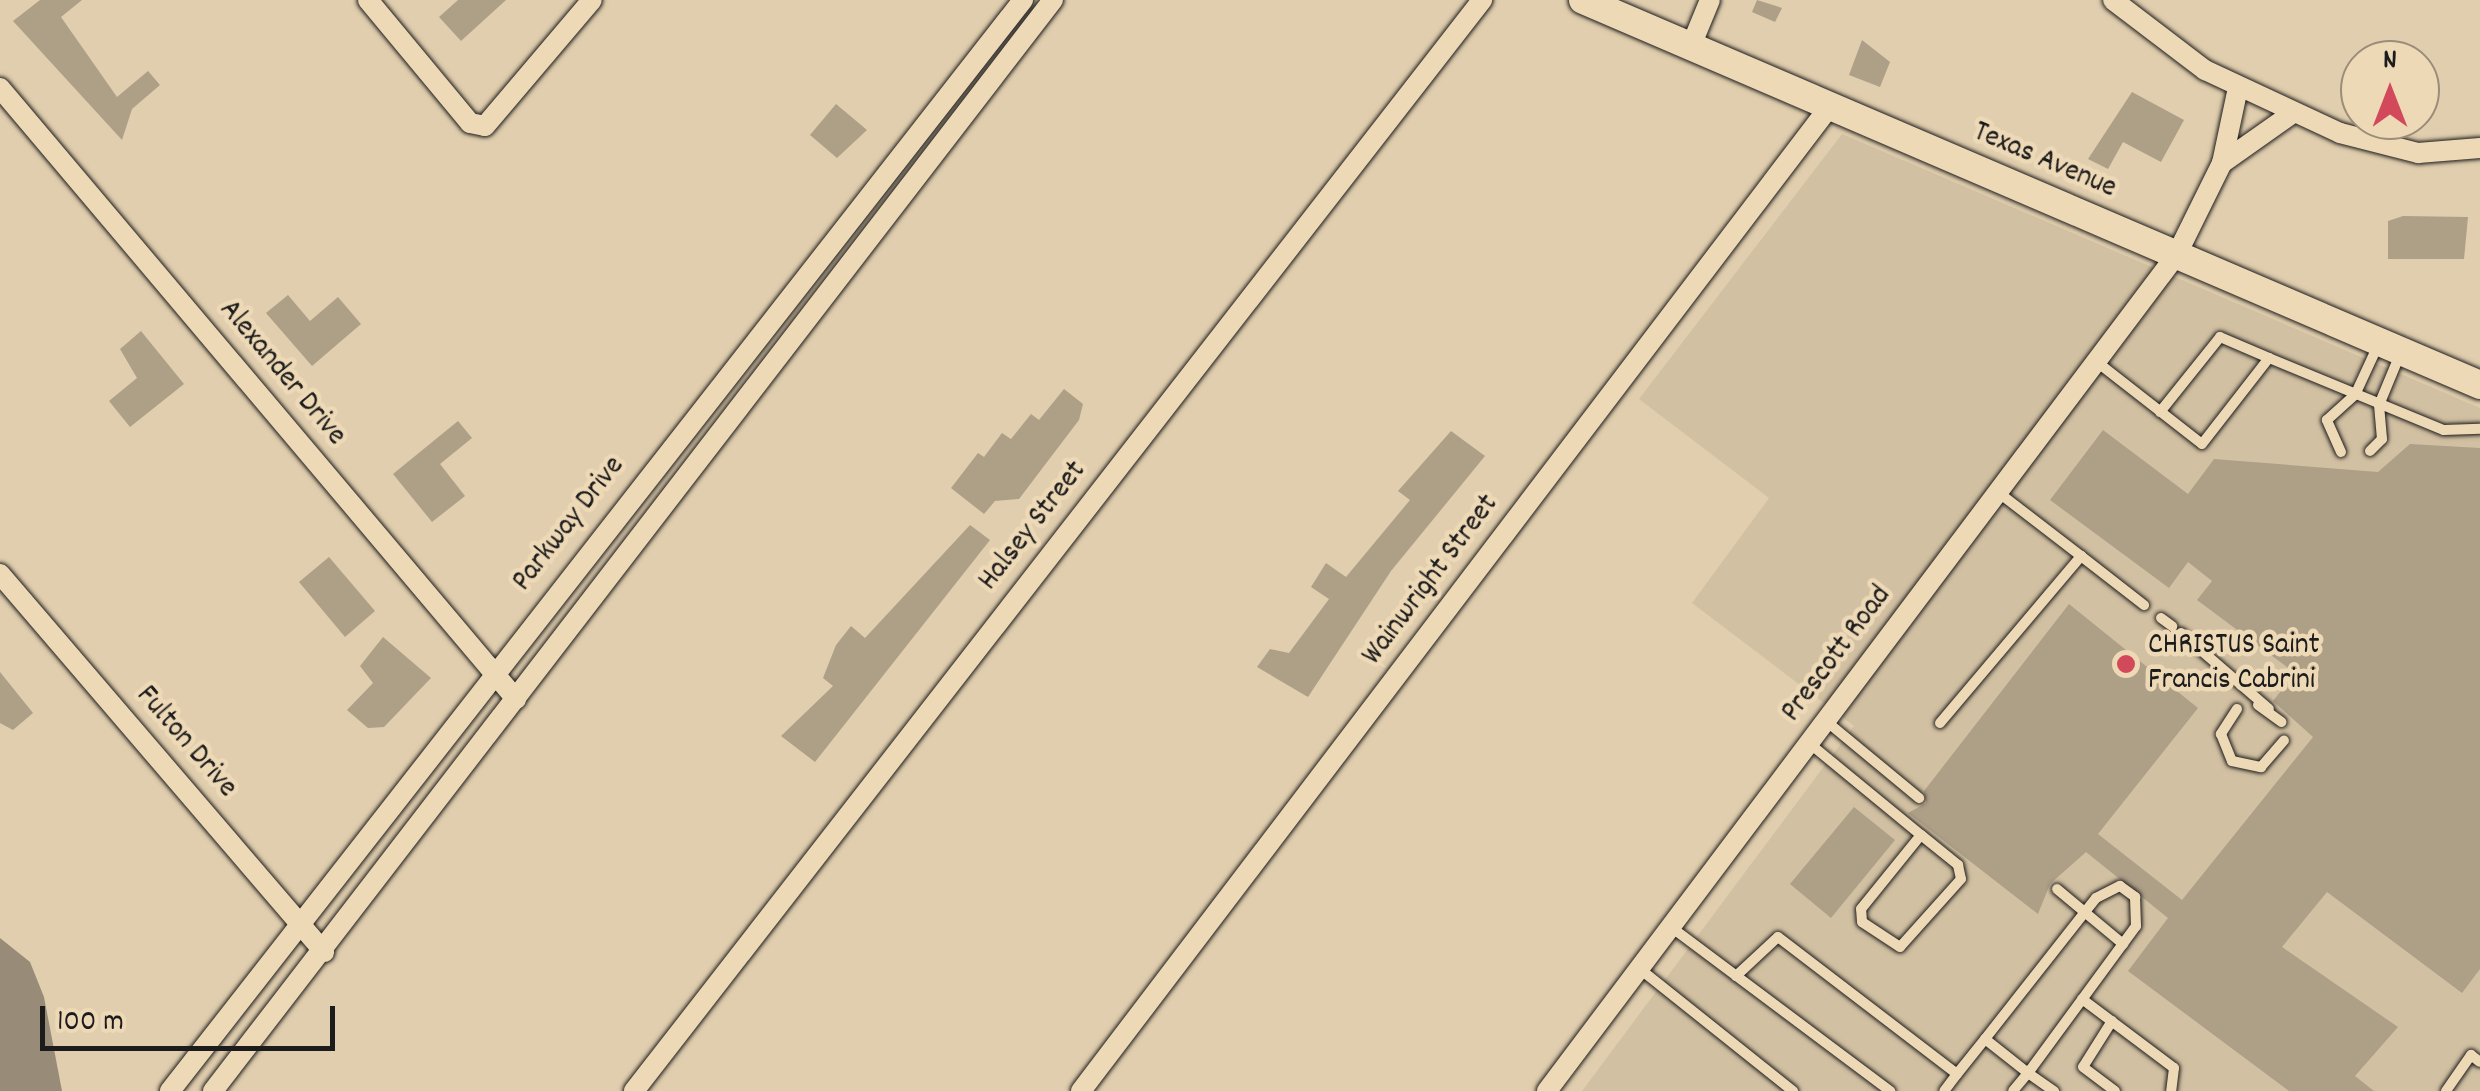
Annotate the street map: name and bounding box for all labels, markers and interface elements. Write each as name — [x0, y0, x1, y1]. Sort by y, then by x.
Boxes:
north arrow — [2340, 40, 2440, 140]
text: N — [2383, 42, 2397, 82]
street label: Texas Avenue — [1967, 116, 2121, 208]
street label: Alexander Drive — [210, 294, 352, 454]
street label: Parkway Drive — [506, 450, 634, 600]
street label: Halsey Street — [972, 455, 1096, 599]
street label: Wainwright Street — [1356, 489, 1508, 673]
street label: Prescott Road — [1775, 580, 1901, 730]
place label: CHRISTUS Saint Francis Cabrini — [2148, 629, 2320, 700]
marker: CHRISTUS Saint Francis Cabrini — [2113, 651, 2139, 677]
street label: Fulton Drive — [127, 680, 243, 806]
scale bar — [45, 986, 340, 1048]
text: 100 m — [57, 1002, 124, 1045]

